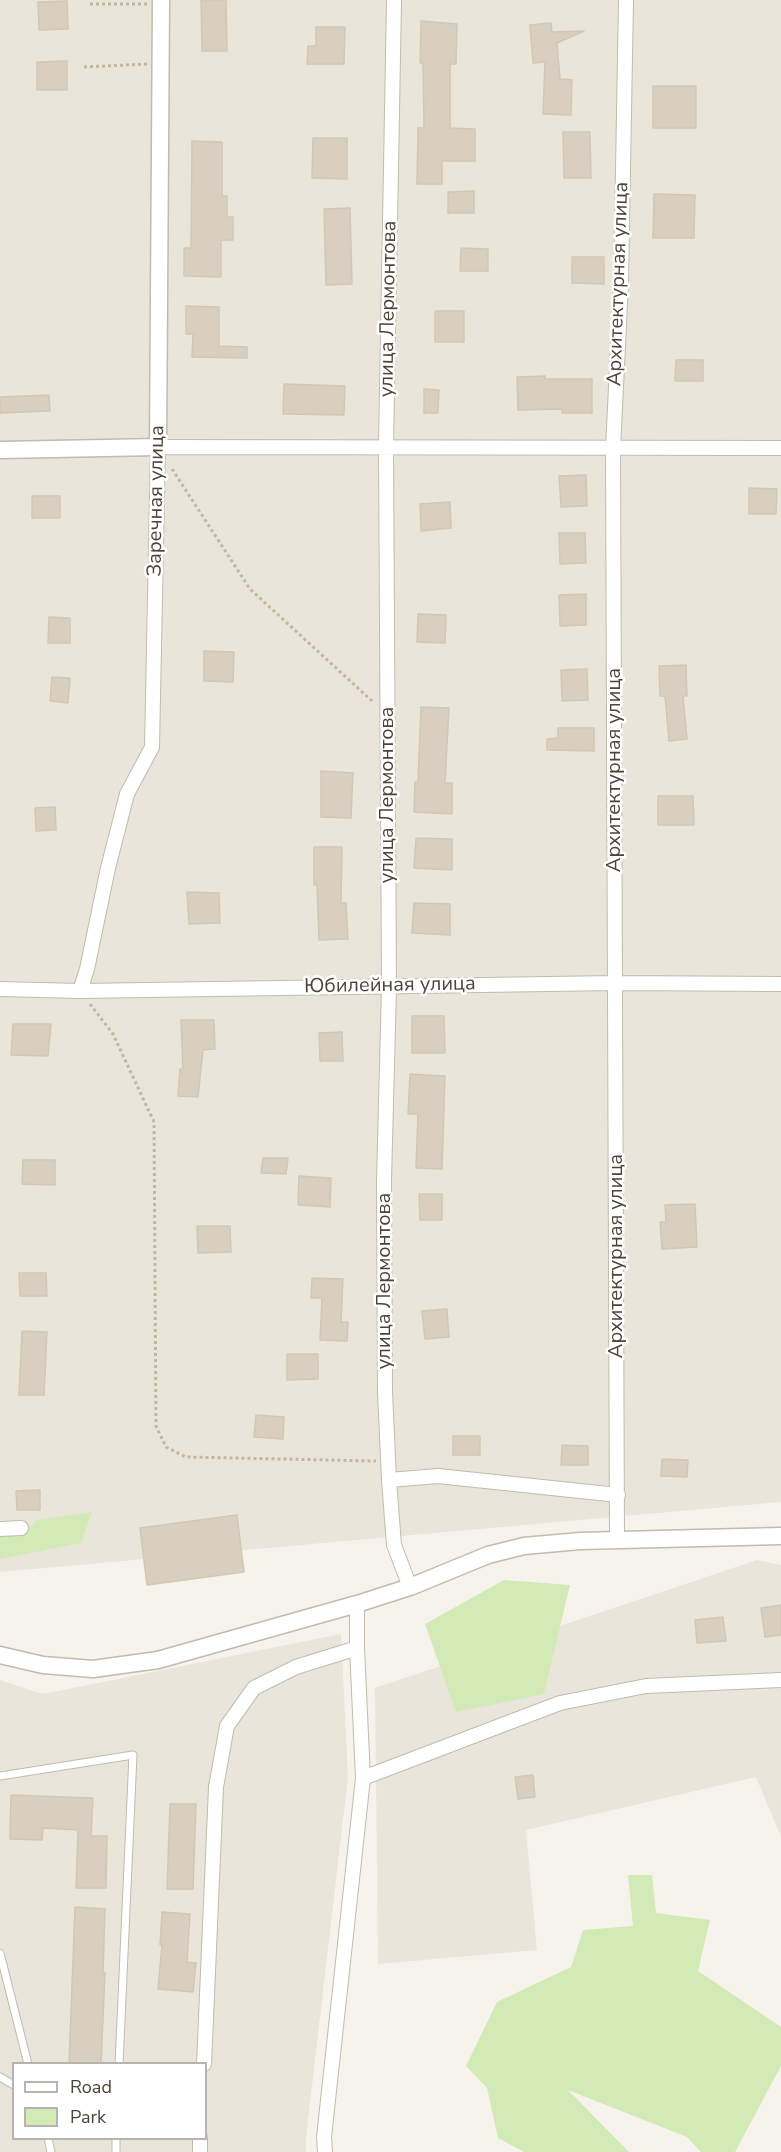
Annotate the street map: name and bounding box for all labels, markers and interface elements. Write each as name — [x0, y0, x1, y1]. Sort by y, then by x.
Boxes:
street label: Архитектурная улица — [603, 181, 635, 387]
street label: улица Лермонтова — [375, 221, 403, 397]
street label: Заречная улица — [144, 425, 170, 577]
street label: Архитектурная улица — [603, 668, 627, 872]
street label: улица Лермонтова — [376, 707, 400, 883]
street label: Юбилейная улица — [304, 973, 476, 999]
street label: Архитектурная улица — [605, 1154, 629, 1358]
street label: улица Лермонтова — [373, 1193, 397, 1369]
legend — [12, 2062, 207, 2140]
text: Road — [70, 2075, 112, 2099]
text: Park — [70, 2105, 106, 2129]

